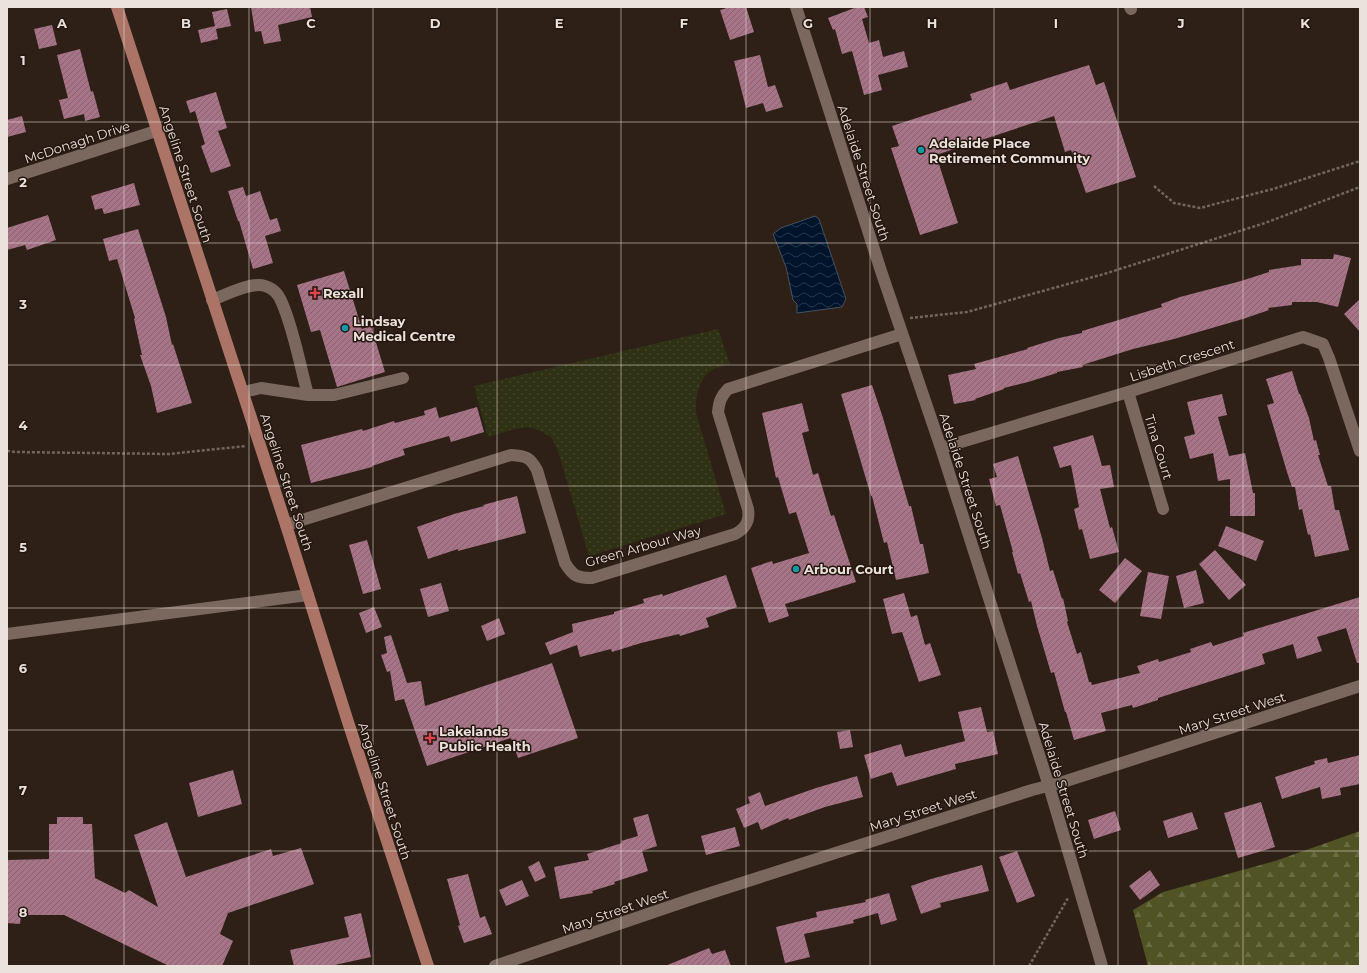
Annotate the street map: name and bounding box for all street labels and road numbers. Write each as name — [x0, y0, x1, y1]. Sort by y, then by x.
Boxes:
street label: Angeline Street South — [156, 103, 216, 245]
street label: Adelaide Street South — [834, 103, 894, 243]
street label: McDonagh Drive — [22, 117, 132, 167]
street label: Lisbeth Crescent — [1128, 336, 1236, 384]
street label: Angeline Street South — [257, 411, 317, 553]
street label: Adelaide Street South — [936, 411, 996, 551]
street label: Tina Court — [1142, 412, 1176, 482]
street label: Green Arbour Way — [583, 522, 704, 570]
street label: Mary Street West — [1176, 688, 1288, 738]
street label: Angeline Street South — [355, 720, 415, 862]
street label: Adelaide Street South — [1036, 720, 1092, 860]
street label: Mary Street West — [867, 785, 979, 835]
street label: Mary Street West — [560, 885, 670, 937]

